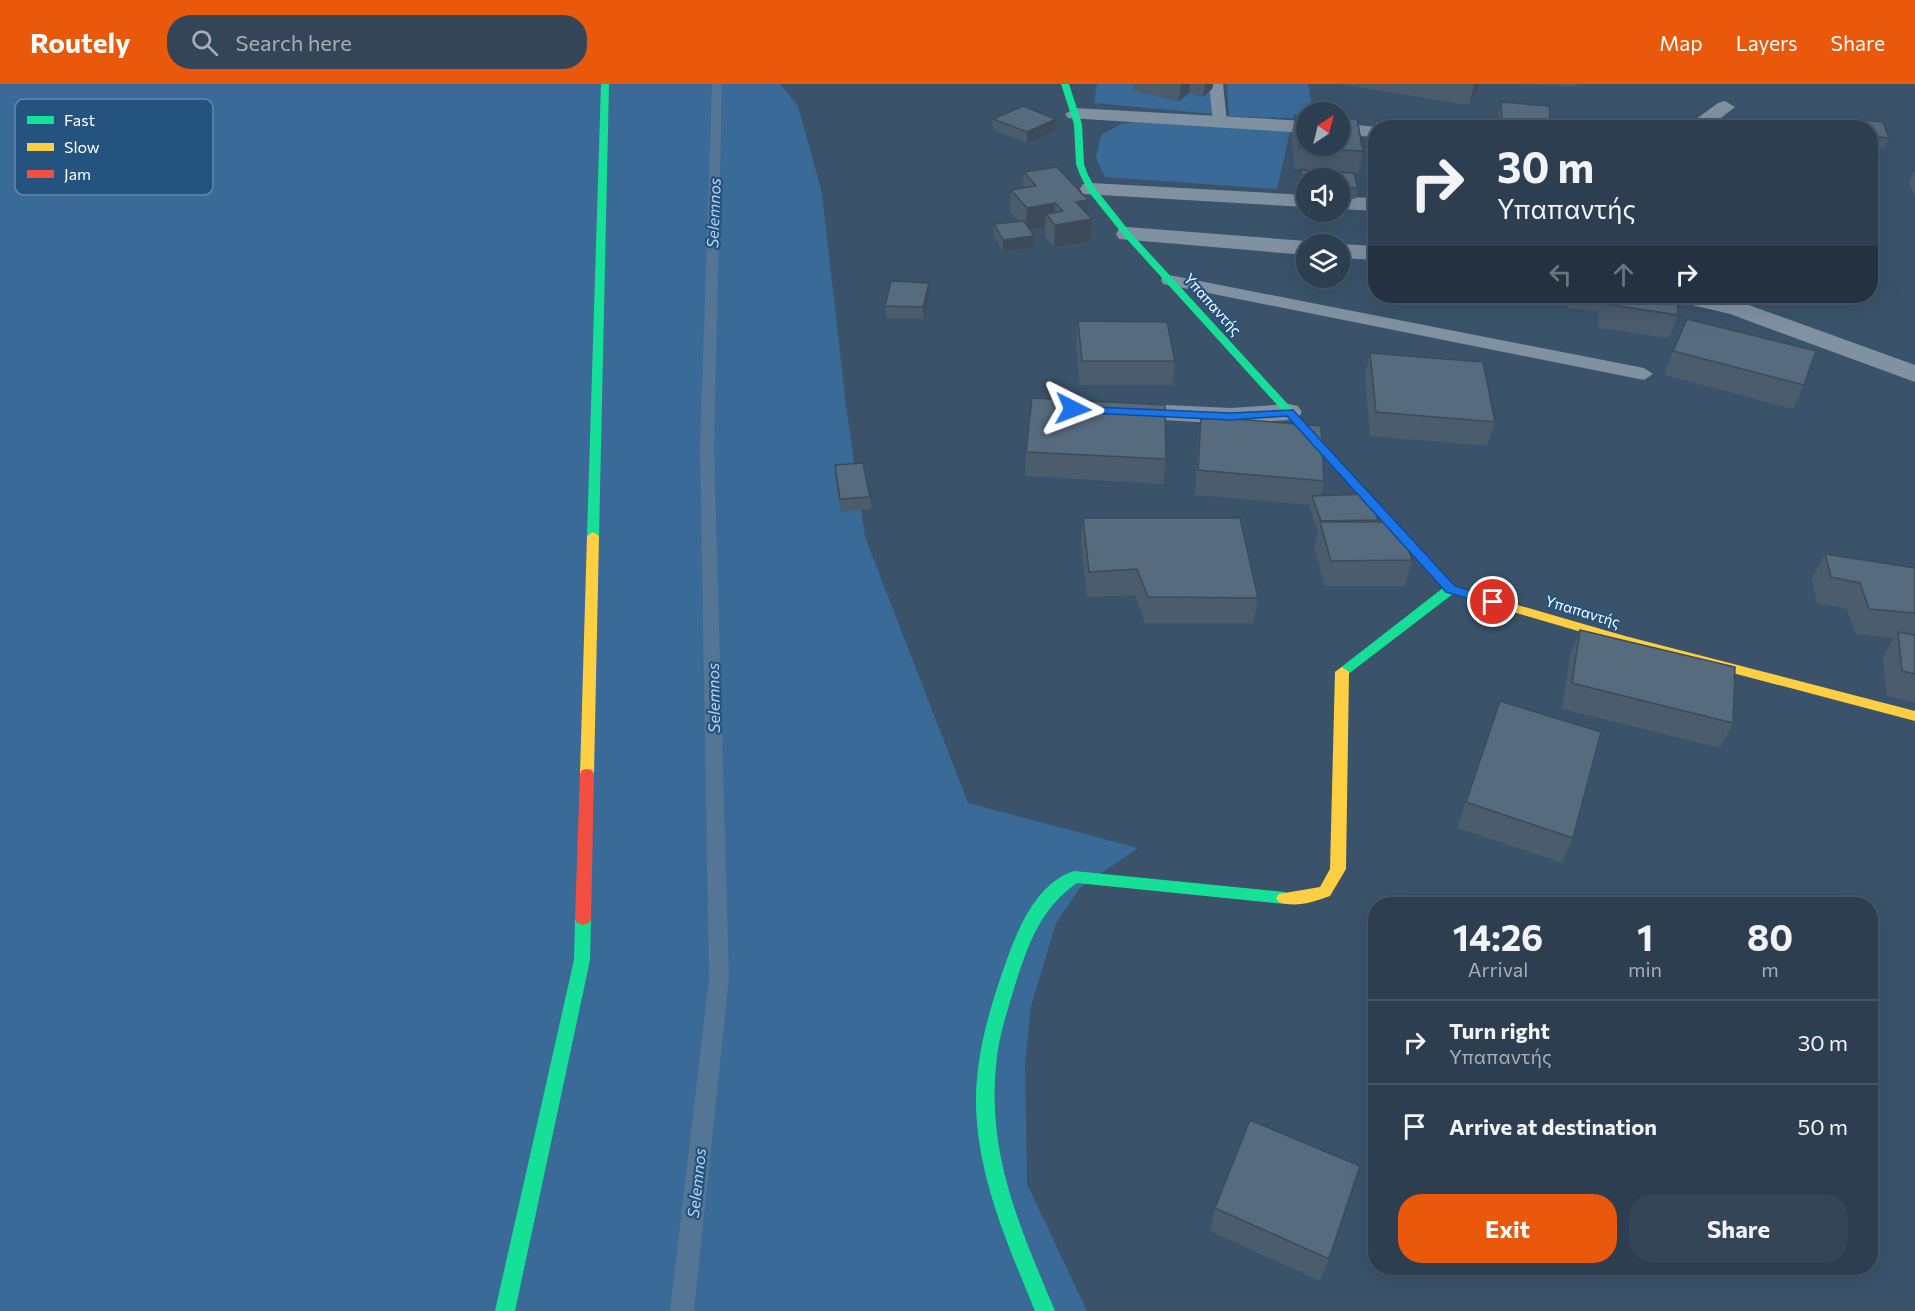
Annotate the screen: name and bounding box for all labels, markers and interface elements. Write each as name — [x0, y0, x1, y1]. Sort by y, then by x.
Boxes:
search box — [167, 15, 587, 69]
text: Routely — [30, 25, 131, 59]
icon: search — [188, 26, 221, 59]
text: Search here — [236, 29, 352, 56]
text: Map — [1659, 30, 1703, 55]
text: Layers — [1736, 30, 1798, 55]
text: Share — [1831, 30, 1885, 55]
legend — [15, 99, 213, 195]
north arrow — [1296, 102, 1350, 156]
map controls — [1296, 102, 1350, 288]
text: Fast — [64, 110, 95, 129]
text: Slow — [64, 137, 100, 156]
text: 30 m — [1497, 140, 1594, 192]
icon: right — [1398, 144, 1476, 222]
text: Jam — [64, 164, 91, 183]
button: sound — [1296, 168, 1350, 222]
water label: Selemnos — [702, 178, 724, 248]
text: Υπαπαντής — [1497, 192, 1636, 225]
button: layers — [1296, 234, 1350, 288]
icon: left — [1544, 258, 1577, 291]
icon: ahead — [1607, 258, 1640, 291]
icon: right — [1670, 258, 1703, 291]
street label: Υπαπαντής — [1181, 269, 1245, 339]
position arrow — [1041, 377, 1105, 441]
pin — [1467, 576, 1518, 627]
icon: arrive — [1476, 585, 1509, 618]
street label: Υπαπαντής — [1543, 591, 1623, 631]
water label: Selemnos — [703, 663, 723, 733]
text: 14:26 — [1453, 914, 1543, 958]
text: 1 — [1637, 914, 1653, 958]
text: 80 — [1747, 914, 1793, 958]
text: Arrival — [1468, 957, 1528, 981]
text: min — [1628, 957, 1662, 981]
text: m — [1761, 957, 1779, 981]
text: Turn right — [1449, 1017, 1550, 1044]
icon: right — [1398, 1026, 1431, 1059]
text: 30 m — [1798, 1029, 1848, 1056]
text: Υπαπαντής — [1449, 1044, 1552, 1068]
icon: arrive — [1398, 1110, 1431, 1143]
text: Arrive at destination — [1449, 1113, 1657, 1140]
text: 50 m — [1798, 1113, 1848, 1140]
water label: Selemnos — [683, 1147, 709, 1219]
button: Exit — [1398, 1194, 1617, 1263]
button: Share — [1629, 1194, 1848, 1263]

